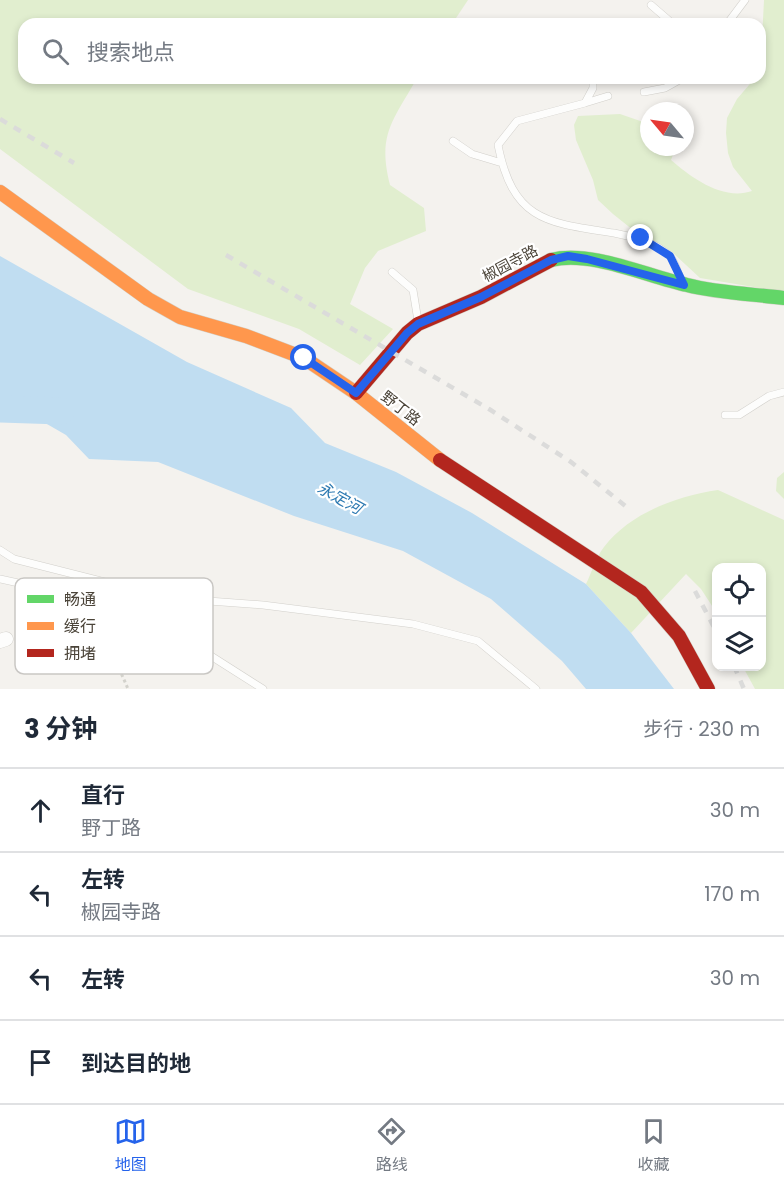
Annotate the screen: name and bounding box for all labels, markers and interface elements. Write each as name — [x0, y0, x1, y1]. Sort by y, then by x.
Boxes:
search box — [18, 18, 766, 84]
icon: search — [39, 35, 72, 68]
text: 搜索地点 — [87, 37, 175, 68]
north arrow — [640, 102, 694, 156]
route end — [627, 224, 653, 250]
street label: 椒园寺路 — [479, 240, 541, 286]
route start — [290, 344, 316, 370]
street label: 野丁路 — [377, 386, 425, 430]
water label: 永定河 — [313, 476, 369, 521]
map controls — [712, 563, 766, 671]
button: locate — [712, 563, 766, 617]
legend — [15, 578, 213, 674]
text: 畅通 — [64, 588, 96, 611]
text: 缓行 — [64, 615, 96, 638]
button: layers — [712, 617, 766, 671]
text: 拥堵 — [64, 642, 96, 665]
text: 3 分钟 — [24, 711, 97, 747]
text: 步行 · 230 m — [643, 715, 760, 743]
text: 直行 — [81, 780, 125, 811]
icon: ahead — [24, 794, 57, 827]
text: 30 m — [710, 796, 760, 824]
text: 野丁路 — [81, 814, 141, 842]
text: 左转 — [81, 864, 125, 895]
icon: left — [24, 878, 57, 911]
text: 170 m — [704, 880, 760, 908]
text: 椒园寺路 — [81, 898, 161, 926]
icon: left — [24, 962, 57, 995]
text: 左转 — [81, 964, 125, 995]
text: 30 m — [710, 964, 760, 992]
icon: arrive — [24, 1046, 57, 1079]
text: 到达目的地 — [81, 1048, 191, 1079]
tab: 地图 — [114, 1115, 147, 1177]
tab: 路线 — [375, 1115, 408, 1177]
tab: 收藏 — [637, 1115, 670, 1177]

